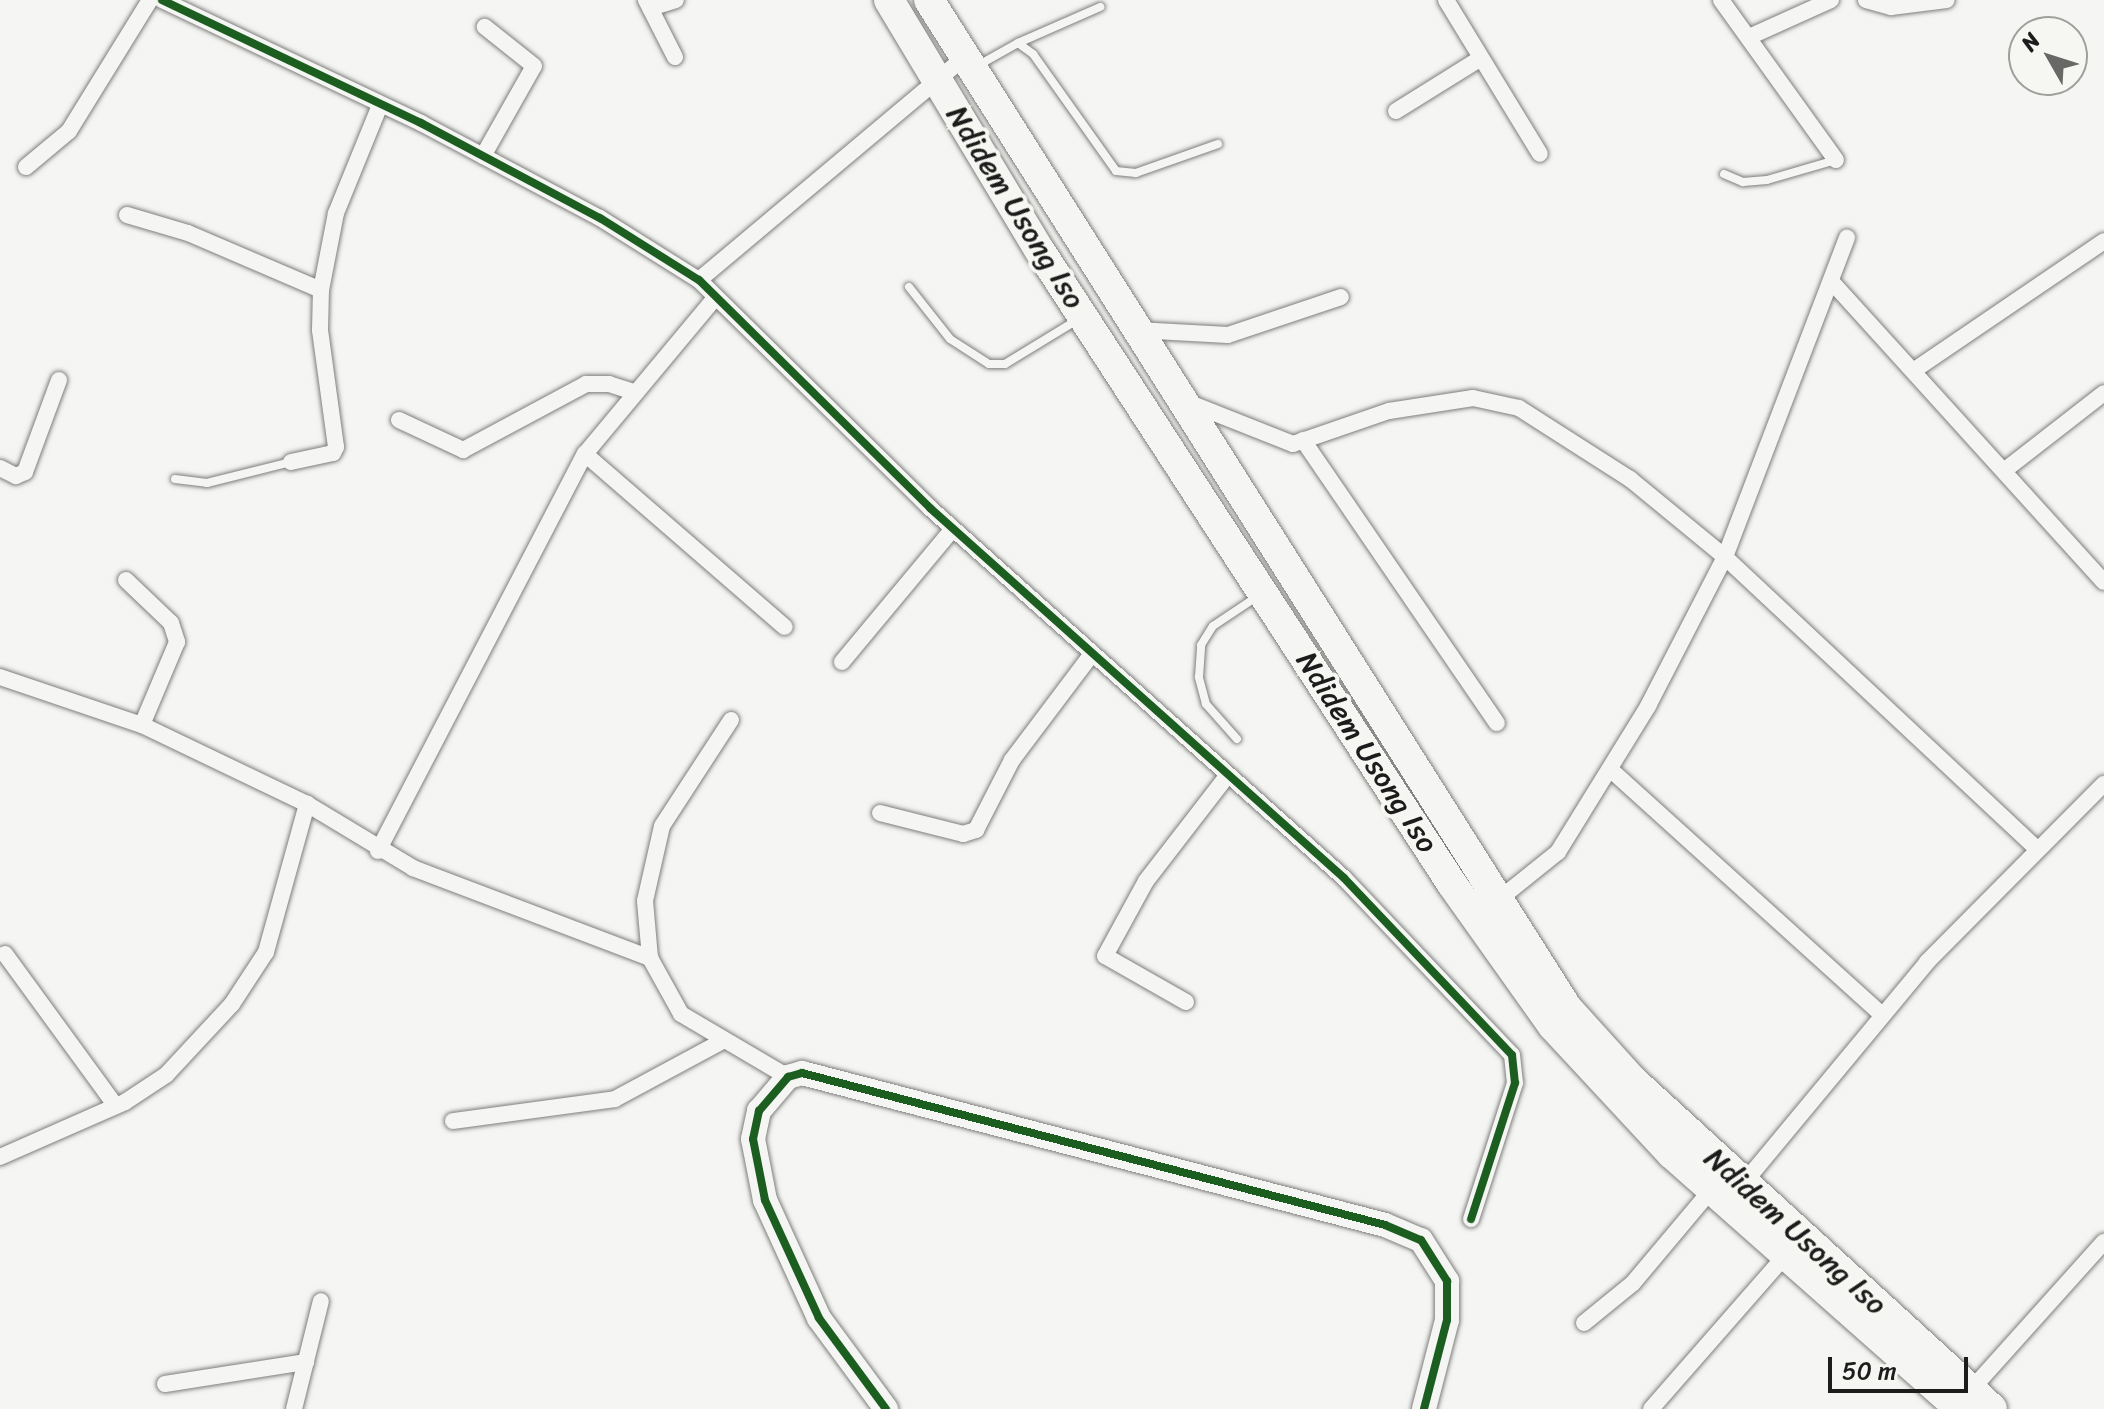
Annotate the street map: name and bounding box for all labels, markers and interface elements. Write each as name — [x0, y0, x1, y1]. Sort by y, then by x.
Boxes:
north arrow — [2008, 16, 2088, 96]
text: N — [2011, 24, 2050, 60]
street label: Ndidem Usong Iso — [938, 97, 1094, 317]
street label: Ndidem Usong Iso — [1288, 643, 1446, 861]
street label: Ndidem Usong Iso — [1696, 1139, 1896, 1323]
scale bar — [1832, 1341, 1972, 1391]
text: 50 m — [1842, 1350, 1897, 1392]

